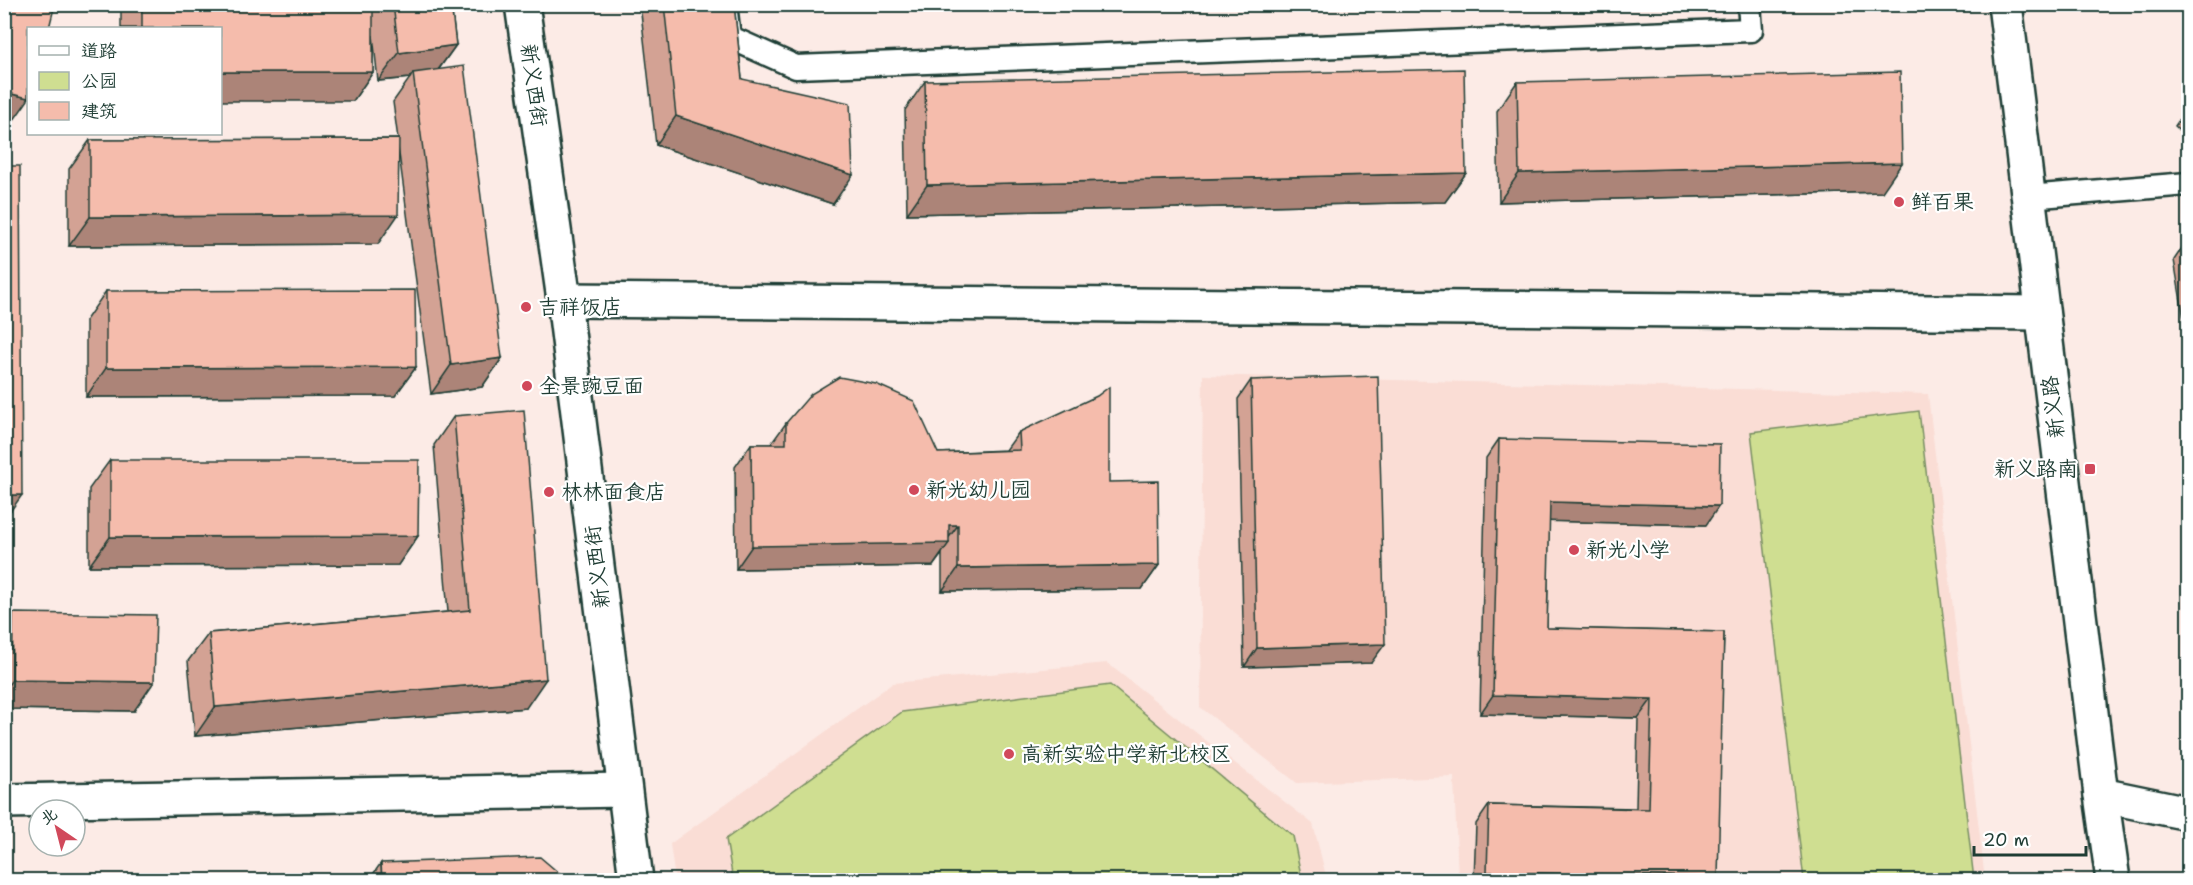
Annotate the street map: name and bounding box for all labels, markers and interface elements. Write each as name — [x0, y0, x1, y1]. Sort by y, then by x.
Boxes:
legend — [27, 27, 222, 135]
text: 道路 — [81, 39, 117, 63]
street label: 新义西街 — [514, 41, 554, 129]
text: 公园 — [81, 69, 117, 93]
text: 建筑 — [81, 99, 117, 123]
place label: 鲜百果 — [1911, 188, 1974, 216]
marker: 鲜百果 — [1892, 195, 1906, 209]
place label: 吉祥饭店 — [538, 293, 622, 321]
marker: 吉祥饭店 — [519, 300, 533, 314]
place label: 全景豌豆面 — [539, 372, 644, 400]
street label: 新义路 — [2035, 374, 2071, 440]
marker: 全景豌豆面 — [520, 379, 534, 393]
place label: 新义路南 — [1994, 455, 2078, 483]
marker: 新义路南 — [2083, 462, 2097, 476]
place label: 新光幼儿园 — [926, 476, 1031, 504]
place label: 林林面食店 — [561, 478, 666, 506]
marker: 新光幼儿园 — [907, 483, 921, 497]
marker: 林林面食店 — [542, 485, 556, 499]
street label: 新义西街 — [578, 524, 616, 610]
place label: 新光小学 — [1586, 536, 1670, 564]
marker: 新光小学 — [1567, 543, 1581, 557]
place label: 高新实验中学新北校区 — [1021, 740, 1231, 768]
marker: 高新实验中学新北校区 — [1002, 747, 1016, 761]
north arrow — [27, 798, 87, 858]
text: 北 — [36, 803, 61, 829]
scale bar — [1974, 819, 2086, 857]
text: 20 m — [1983, 828, 2029, 852]

